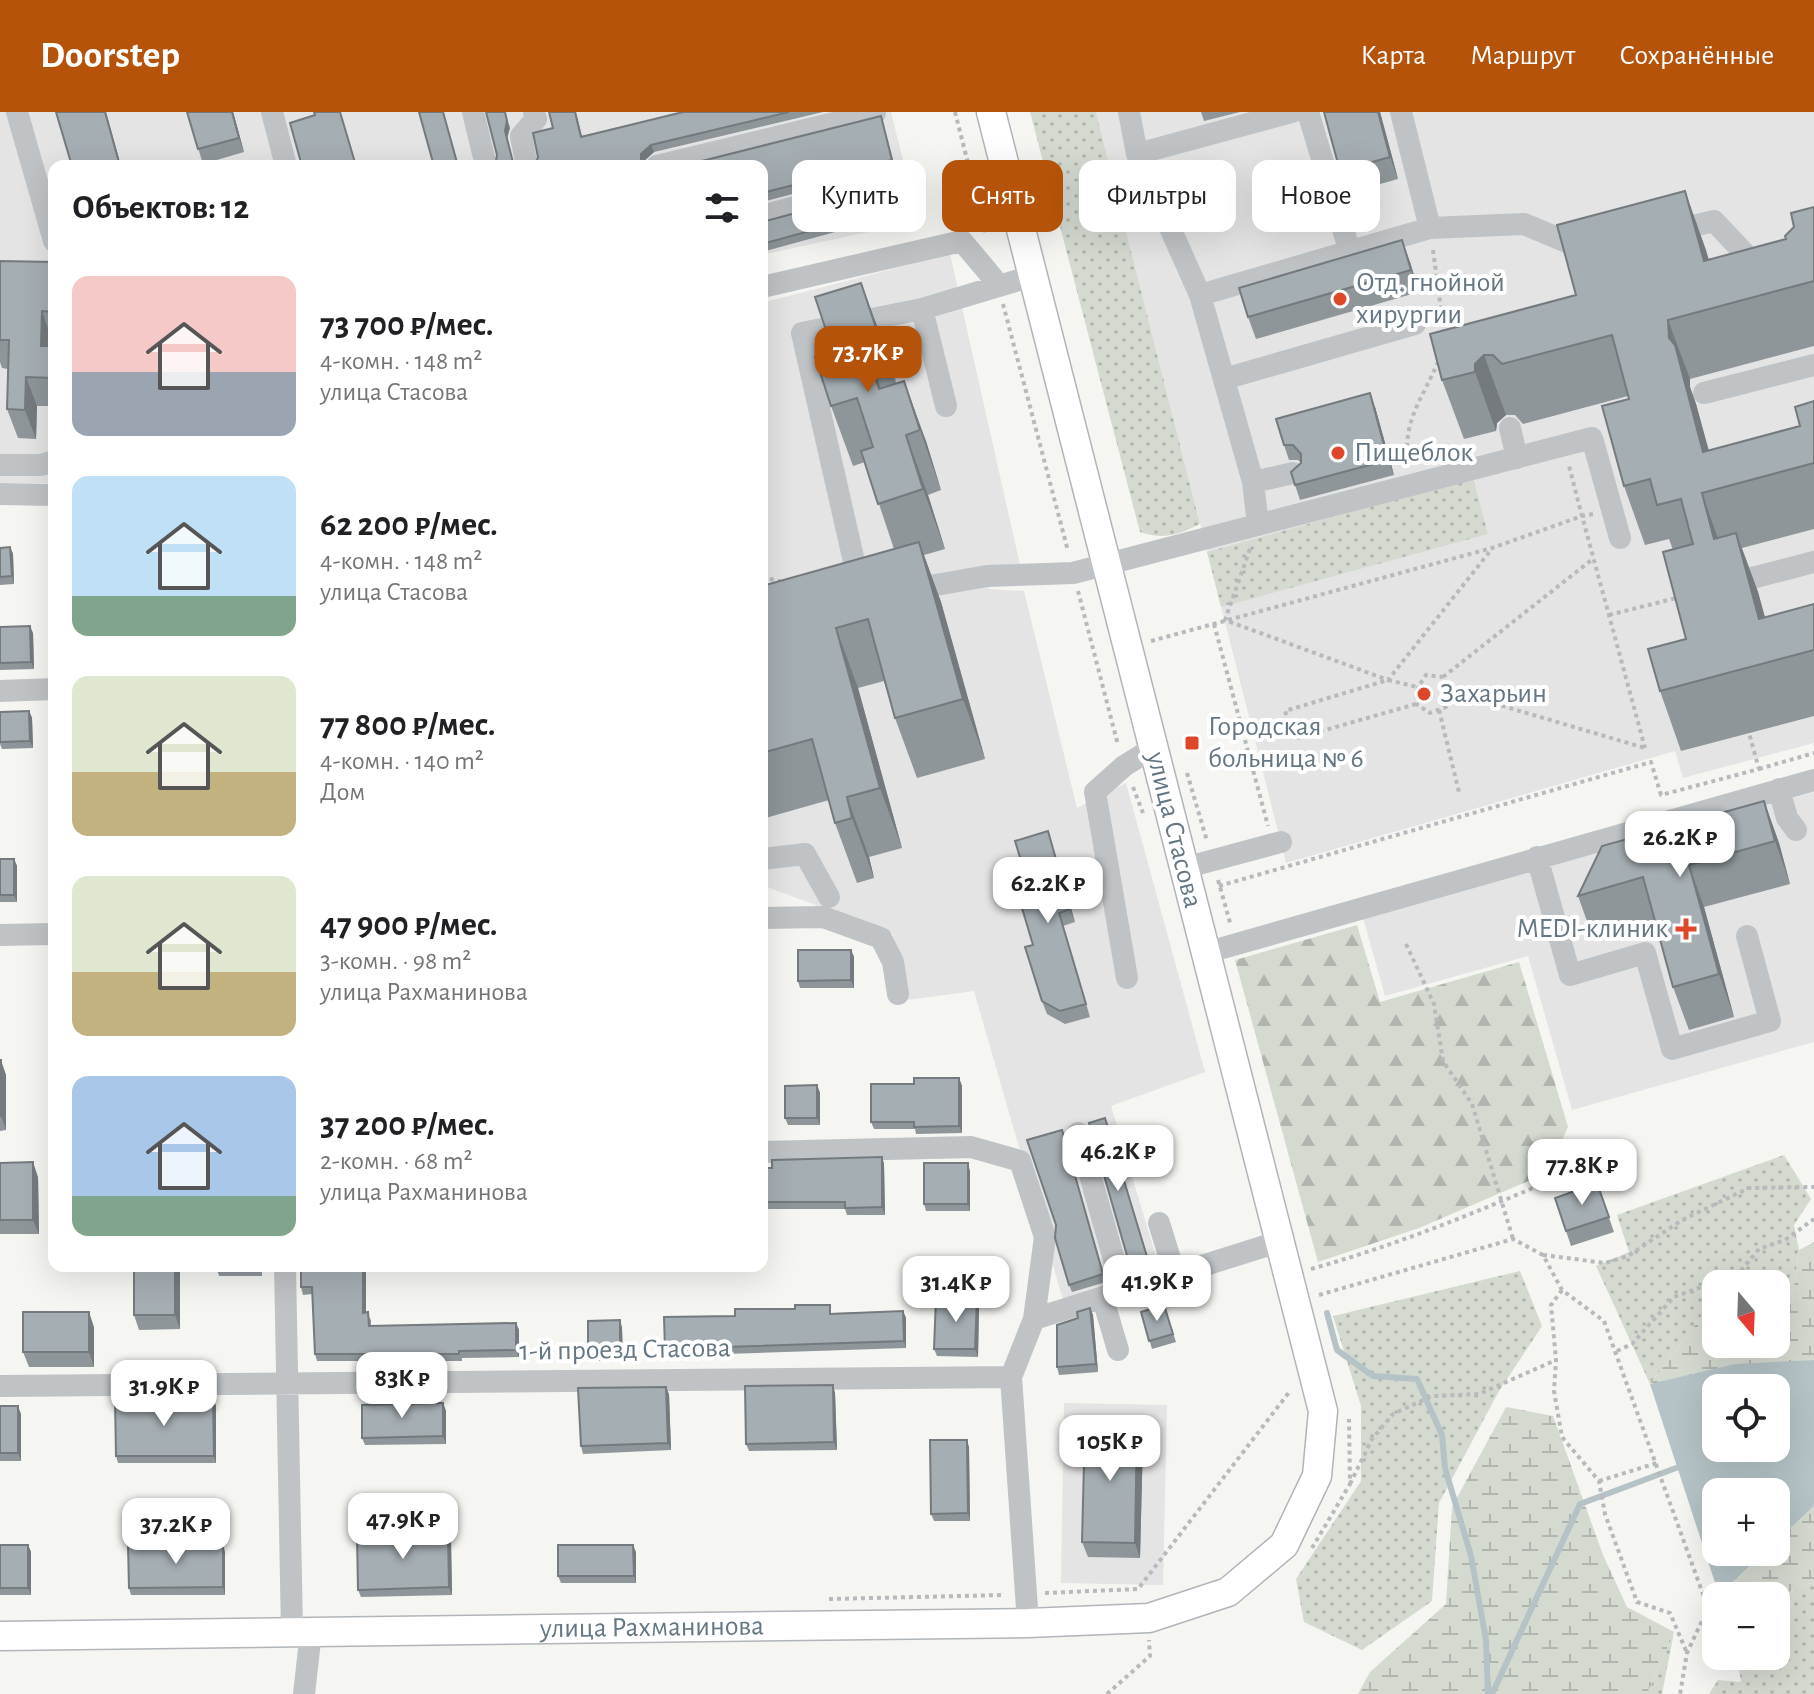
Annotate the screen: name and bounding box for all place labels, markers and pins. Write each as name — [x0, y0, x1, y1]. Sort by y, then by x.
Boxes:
place label: Отд. гнойной хирургии — [1356, 269, 1505, 329]
marker: Отд. гнойной хирургии — [1331, 290, 1349, 308]
pin: 73.7K ₽ — [794, 326, 942, 394]
place label: Пищеблок — [1354, 439, 1473, 467]
marker: Пищеблок — [1329, 444, 1347, 462]
place label: Захарьин — [1440, 680, 1547, 708]
marker: Захарьин — [1415, 685, 1433, 703]
place label: Городская больница № 6 — [1208, 713, 1364, 773]
marker: Городская больница № 6 — [1183, 734, 1201, 752]
pin: 26.2K ₽ — [1606, 811, 1754, 879]
pin: 62.2K ₽ — [974, 857, 1122, 925]
place label: MEDI-клиник — [1517, 915, 1668, 943]
marker: MEDI-клиник — [1675, 918, 1697, 940]
pin: 46.2K ₽ — [1044, 1125, 1192, 1193]
pin: 77.8K ₽ — [1508, 1139, 1656, 1207]
pin: 41.9K ₽ — [1083, 1255, 1231, 1323]
pin: 31.4K ₽ — [882, 1256, 1030, 1324]
pin: 83K ₽ — [346, 1352, 458, 1420]
pin: 31.9K ₽ — [90, 1360, 238, 1428]
pin: 105K ₽ — [1045, 1415, 1175, 1483]
pin: 47.9K ₽ — [329, 1493, 477, 1561]
pin: 37.2K ₽ — [102, 1498, 250, 1566]

